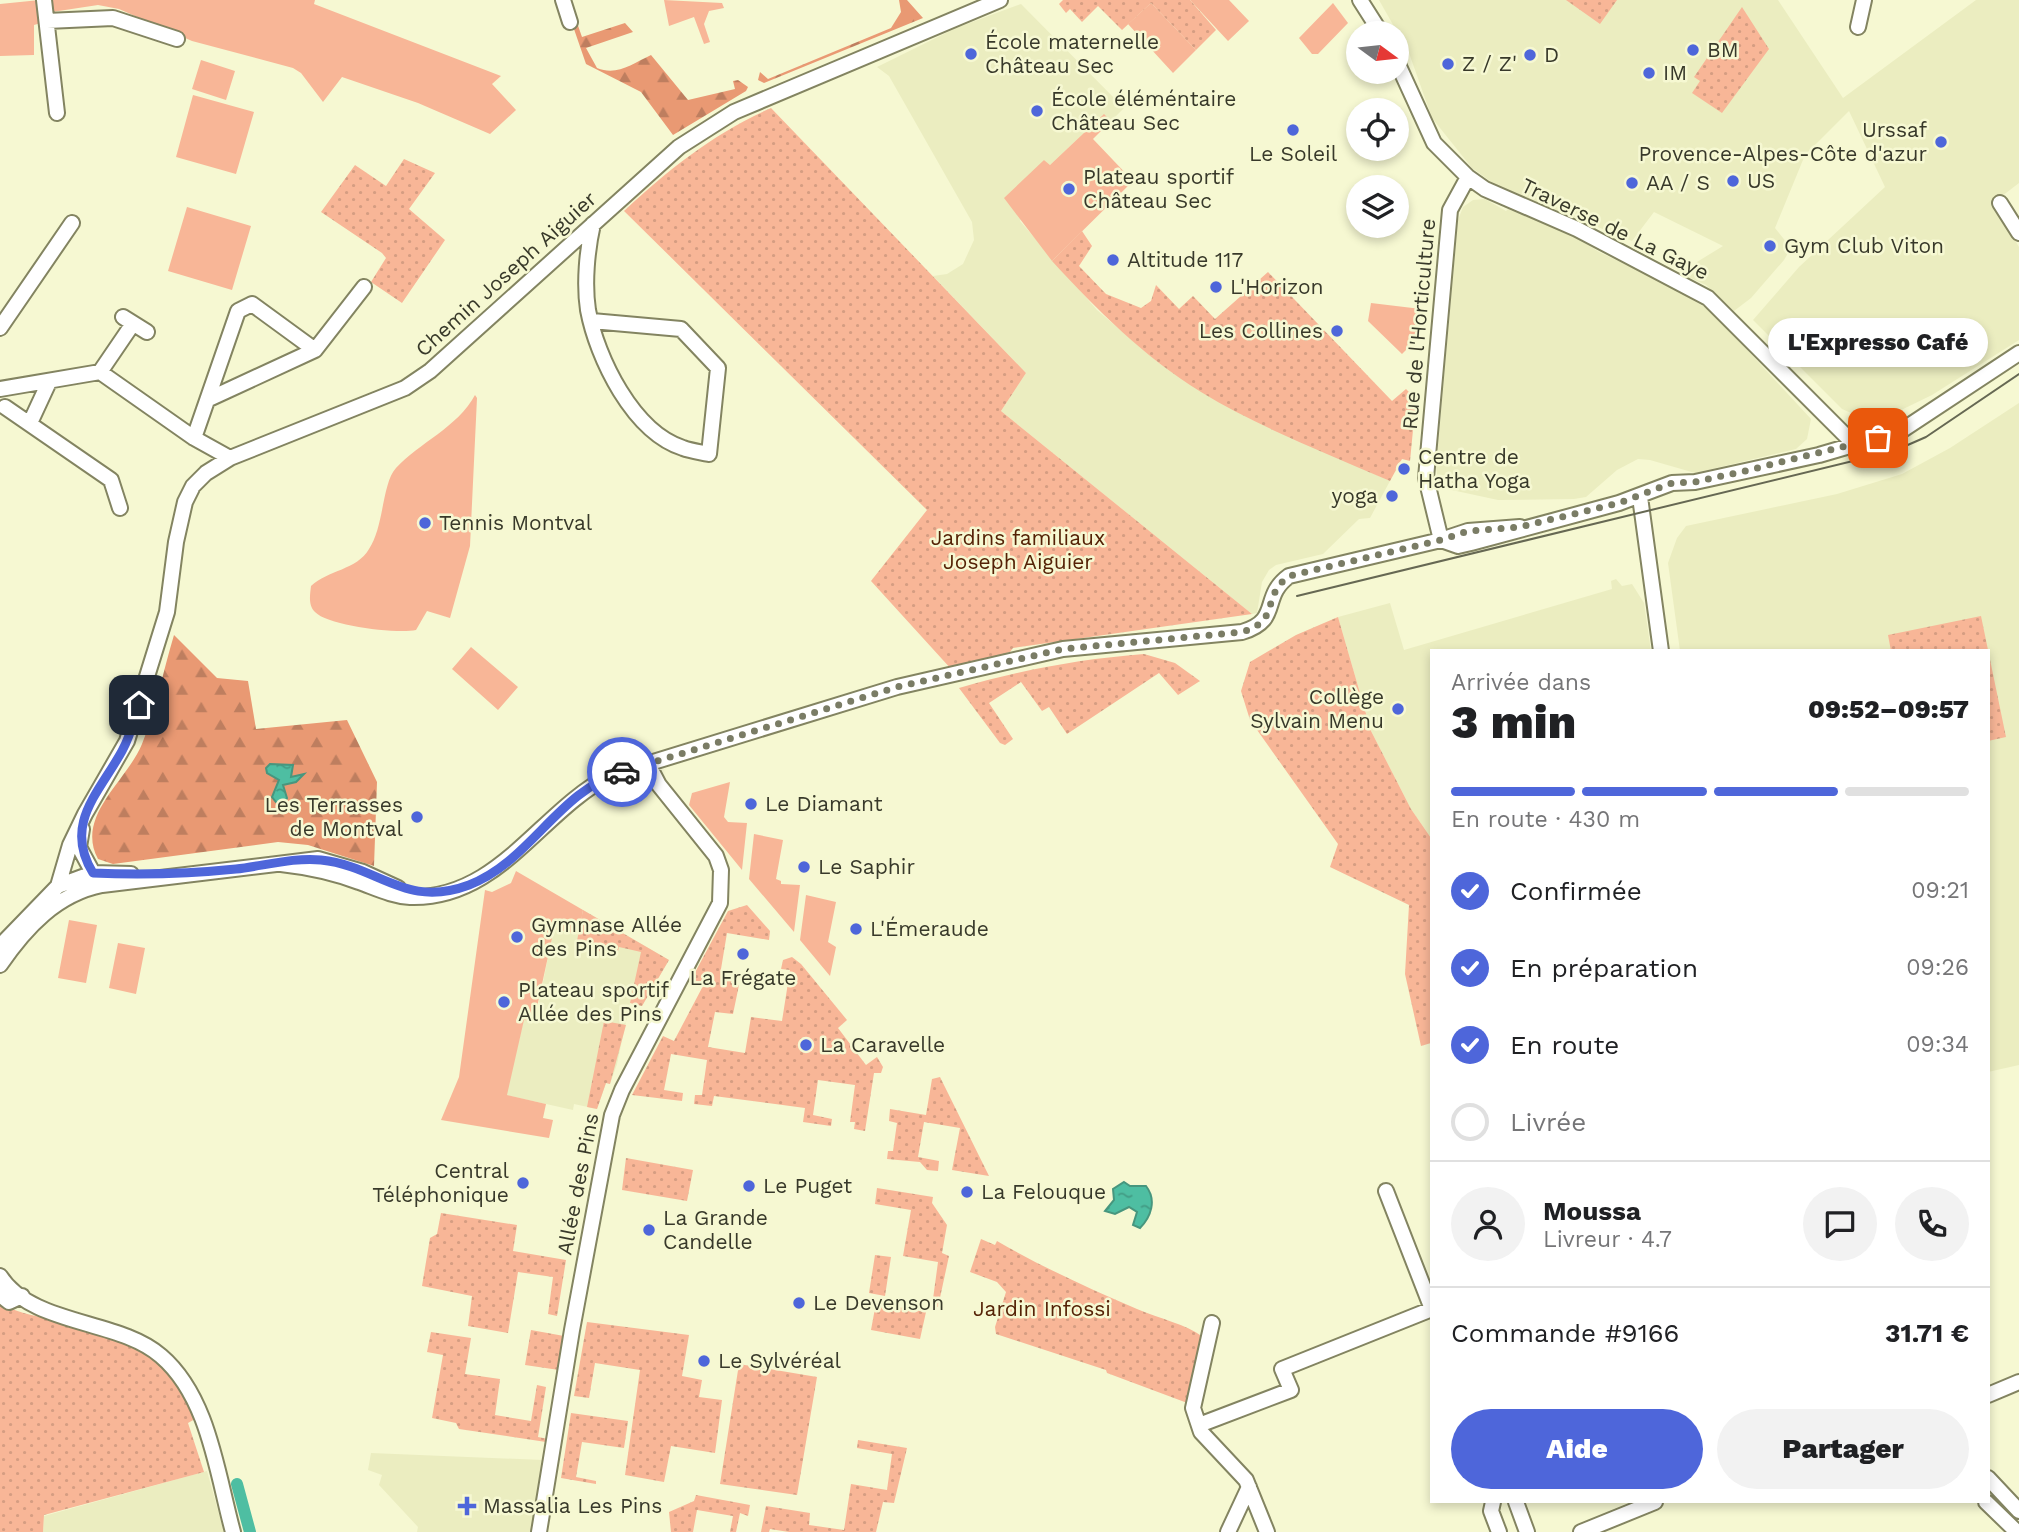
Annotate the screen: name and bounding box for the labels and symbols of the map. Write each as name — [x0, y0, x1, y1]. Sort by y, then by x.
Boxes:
north arrow — [1346, 21, 1409, 84]
place label: École maternelle Château Sec — [985, 29, 1159, 78]
place label: BM — [1707, 37, 1739, 62]
place label: D — [1544, 42, 1559, 67]
marker: BM — [1685, 42, 1701, 58]
marker: École maternelle Château Sec — [963, 46, 979, 62]
marker: D — [1522, 47, 1538, 63]
place label: Z / Z' — [1462, 51, 1517, 76]
marker: Z / Z' — [1440, 56, 1456, 72]
place label: IM — [1663, 60, 1687, 85]
marker: IM — [1641, 65, 1657, 81]
place label: École éléméntaire Château Sec — [1051, 86, 1236, 135]
marker: École éléméntaire Château Sec — [1029, 103, 1045, 119]
place label: Urssaf Provence-Alpes-Côte d'azur — [1639, 117, 1927, 166]
marker: Le Soleil — [1285, 122, 1301, 138]
marker: Urssaf Provence-Alpes-Côte d'azur — [1933, 134, 1949, 150]
place label: Le Soleil — [1249, 141, 1338, 166]
place label: Plateau sportif Château Sec — [1083, 164, 1234, 213]
place label: US — [1747, 168, 1775, 193]
place label: AA / S — [1646, 170, 1710, 195]
street label: Traverse de La Gaye — [1517, 172, 1713, 285]
marker: US — [1725, 173, 1741, 189]
marker: AA / S — [1624, 175, 1640, 191]
marker: Plateau sportif Château Sec — [1061, 181, 1077, 197]
street label: Chemin Joseph Aiguier — [410, 186, 602, 361]
street label: Rue de l'Horticulture — [1397, 217, 1440, 431]
place label: Gym Club Viton — [1784, 233, 1944, 258]
marker: Gym Club Viton — [1762, 238, 1778, 254]
place label: Altitude 117 — [1127, 247, 1243, 272]
marker: Altitude 117 — [1105, 252, 1121, 268]
place label: L'Horizon — [1230, 274, 1324, 299]
marker: L'Horizon — [1208, 279, 1224, 295]
place label: Les Collines — [1199, 318, 1323, 343]
callout: L'Expresso Café — [1768, 319, 1988, 368]
marker: Les Collines — [1329, 323, 1345, 339]
pin — [1848, 408, 1908, 468]
place label: Centre de Hatha Yoga — [1418, 444, 1531, 493]
marker: Centre de Hatha Yoga — [1396, 461, 1412, 477]
place label: yoga — [1332, 483, 1378, 508]
marker: yoga — [1384, 488, 1400, 504]
place label: Tennis Montval — [439, 510, 593, 535]
marker: Tennis Montval — [417, 515, 433, 531]
park label: Jardins familiaux Joseph Aiguier — [931, 525, 1105, 574]
pin — [109, 675, 169, 735]
place label: Collège Sylvain Menu — [1250, 684, 1384, 733]
marker: Collège Sylvain Menu — [1390, 701, 1406, 717]
courier — [587, 737, 657, 807]
place label: Le Diamant — [765, 791, 883, 816]
place label: Les Terrasses de Montval — [264, 792, 404, 841]
marker: Le Diamant — [743, 796, 759, 812]
marker: Les Terrasses de Montval — [409, 809, 425, 825]
place label: Le Saphir — [818, 854, 915, 879]
marker: Le Saphir — [796, 859, 812, 875]
place label: Gymnase Allée des Pins — [531, 912, 682, 961]
place label: L'Émeraude — [870, 916, 989, 941]
marker: L'Émeraude — [848, 921, 864, 937]
marker: Gymnase Allée des Pins — [509, 929, 525, 945]
marker: La Frégate — [735, 946, 751, 962]
place label: La Frégate — [690, 965, 796, 990]
place label: Plateau sportif Allée des Pins — [518, 977, 669, 1026]
marker: Plateau sportif Allée des Pins — [496, 994, 512, 1010]
place label: La Caravelle — [820, 1032, 945, 1057]
marker: La Caravelle — [798, 1037, 814, 1053]
street label: Allée des Pins — [551, 1111, 604, 1257]
place label: Central Téléphonique — [372, 1158, 510, 1207]
place label: Le Puget — [763, 1173, 852, 1198]
marker: Central Téléphonique — [515, 1175, 531, 1191]
marker: Le Puget — [741, 1178, 757, 1194]
place label: La Felouque — [981, 1179, 1106, 1204]
marker: La Felouque — [959, 1184, 975, 1200]
place label: La Grande Candelle — [663, 1205, 768, 1254]
marker: La Grande Candelle — [641, 1222, 657, 1238]
place label: Le Devenson — [813, 1290, 944, 1315]
marker: Le Devenson — [791, 1295, 807, 1311]
park label: Jardin Infossi — [973, 1296, 1111, 1321]
place label: Le Sylvéréal — [718, 1348, 842, 1373]
marker: Le Sylvéréal — [696, 1353, 712, 1369]
place label: Massalia Les Pins — [483, 1493, 662, 1518]
marker: Massalia Les Pins — [457, 1496, 477, 1516]

